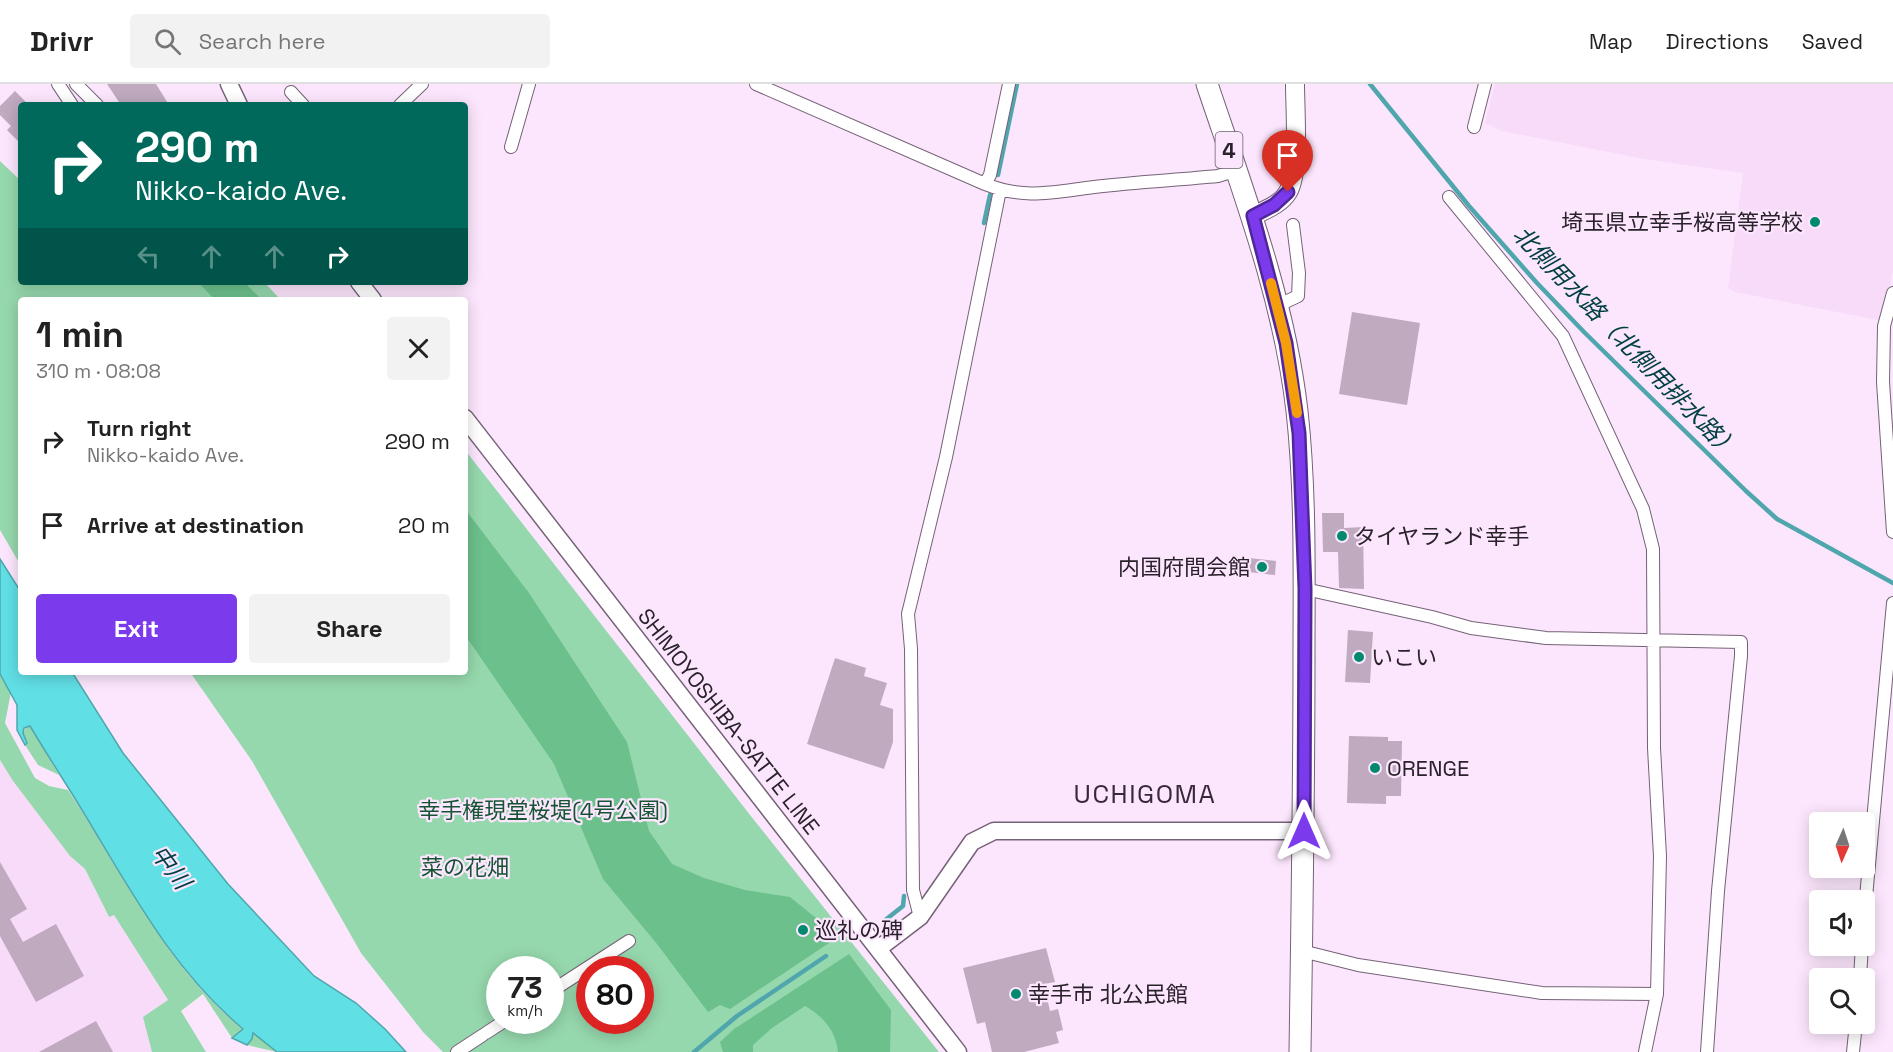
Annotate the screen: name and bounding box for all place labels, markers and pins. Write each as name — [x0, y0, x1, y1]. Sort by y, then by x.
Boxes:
pin — [1262, 130, 1313, 192]
place label: 埼玉県立幸手桜高等学校 — [1561, 208, 1803, 236]
marker: 埼玉県立幸手桜高等学校 — [1808, 215, 1822, 229]
place label: タイヤランド幸手 — [1354, 522, 1529, 550]
marker: タイヤランド幸手 — [1335, 529, 1349, 543]
place label: 内国府間会館 — [1118, 553, 1250, 581]
marker: 内国府間会館 — [1255, 560, 1269, 574]
place label: いこい — [1371, 643, 1437, 671]
marker: いこい — [1352, 650, 1366, 664]
place label: ORENGE — [1387, 754, 1470, 782]
marker: ORENGE — [1368, 761, 1382, 775]
place label: 巡礼の碑 — [815, 916, 903, 944]
marker: 巡礼の碑 — [796, 923, 810, 937]
place label: 幸手市 北公民館 — [1028, 980, 1188, 1008]
marker: 幸手市 北公民館 — [1009, 987, 1023, 1001]

